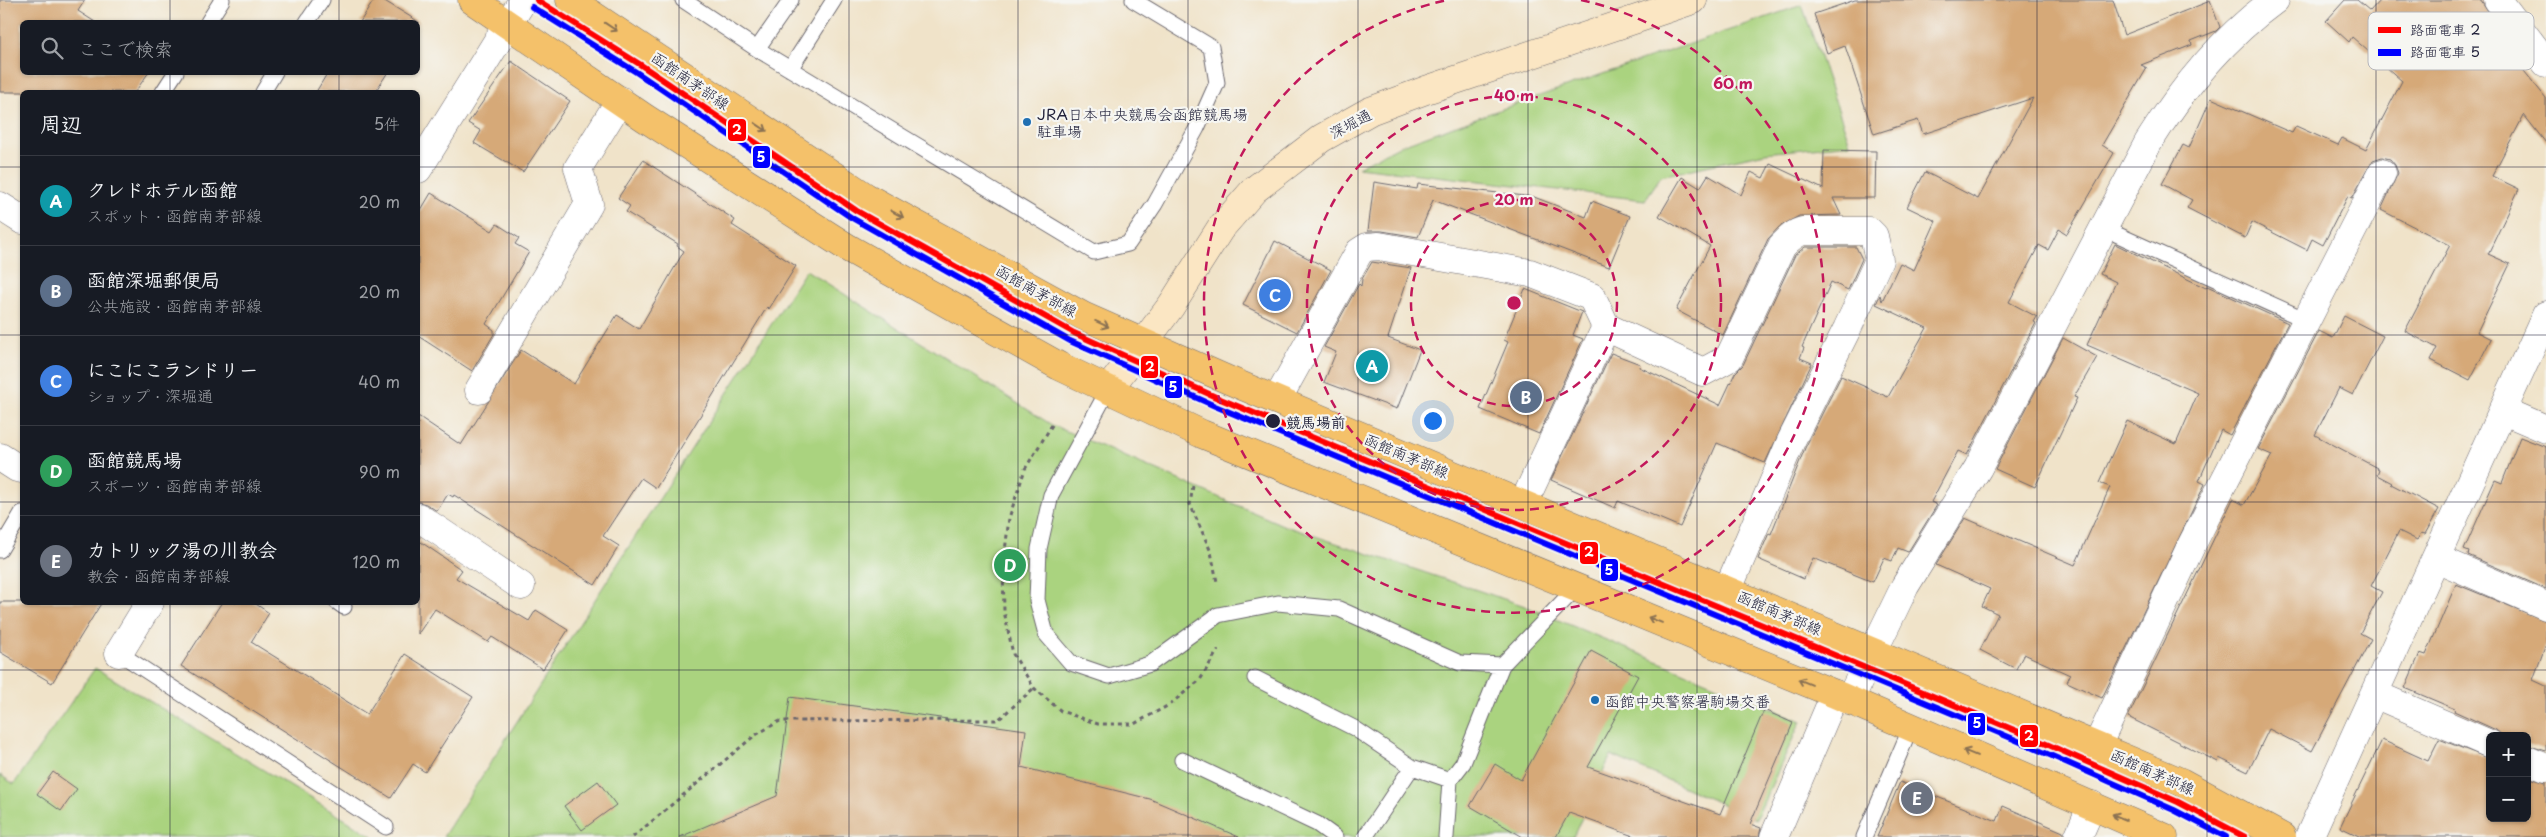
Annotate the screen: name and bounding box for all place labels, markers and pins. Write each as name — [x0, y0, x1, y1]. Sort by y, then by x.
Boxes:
place label: JRA日本中央競馬会函館競馬場 駐車場 — [1037, 102, 1248, 142]
marker: JRA日本中央競馬会函館競馬場 駐車場 — [1021, 116, 1033, 128]
pin: C — [1259, 276, 1291, 314]
centre of rings — [1505, 294, 1523, 312]
pin: A — [1356, 347, 1388, 385]
pin: B — [1510, 378, 1542, 416]
place label: 競馬場前 — [1286, 410, 1346, 433]
marker: 競馬場前 — [1264, 412, 1282, 430]
pin: D — [994, 546, 1026, 584]
place label: 函館中央警察署駒場交番 — [1605, 689, 1770, 712]
marker: 函館中央警察署駒場交番 — [1589, 694, 1601, 706]
pin: E — [1901, 779, 1933, 817]

